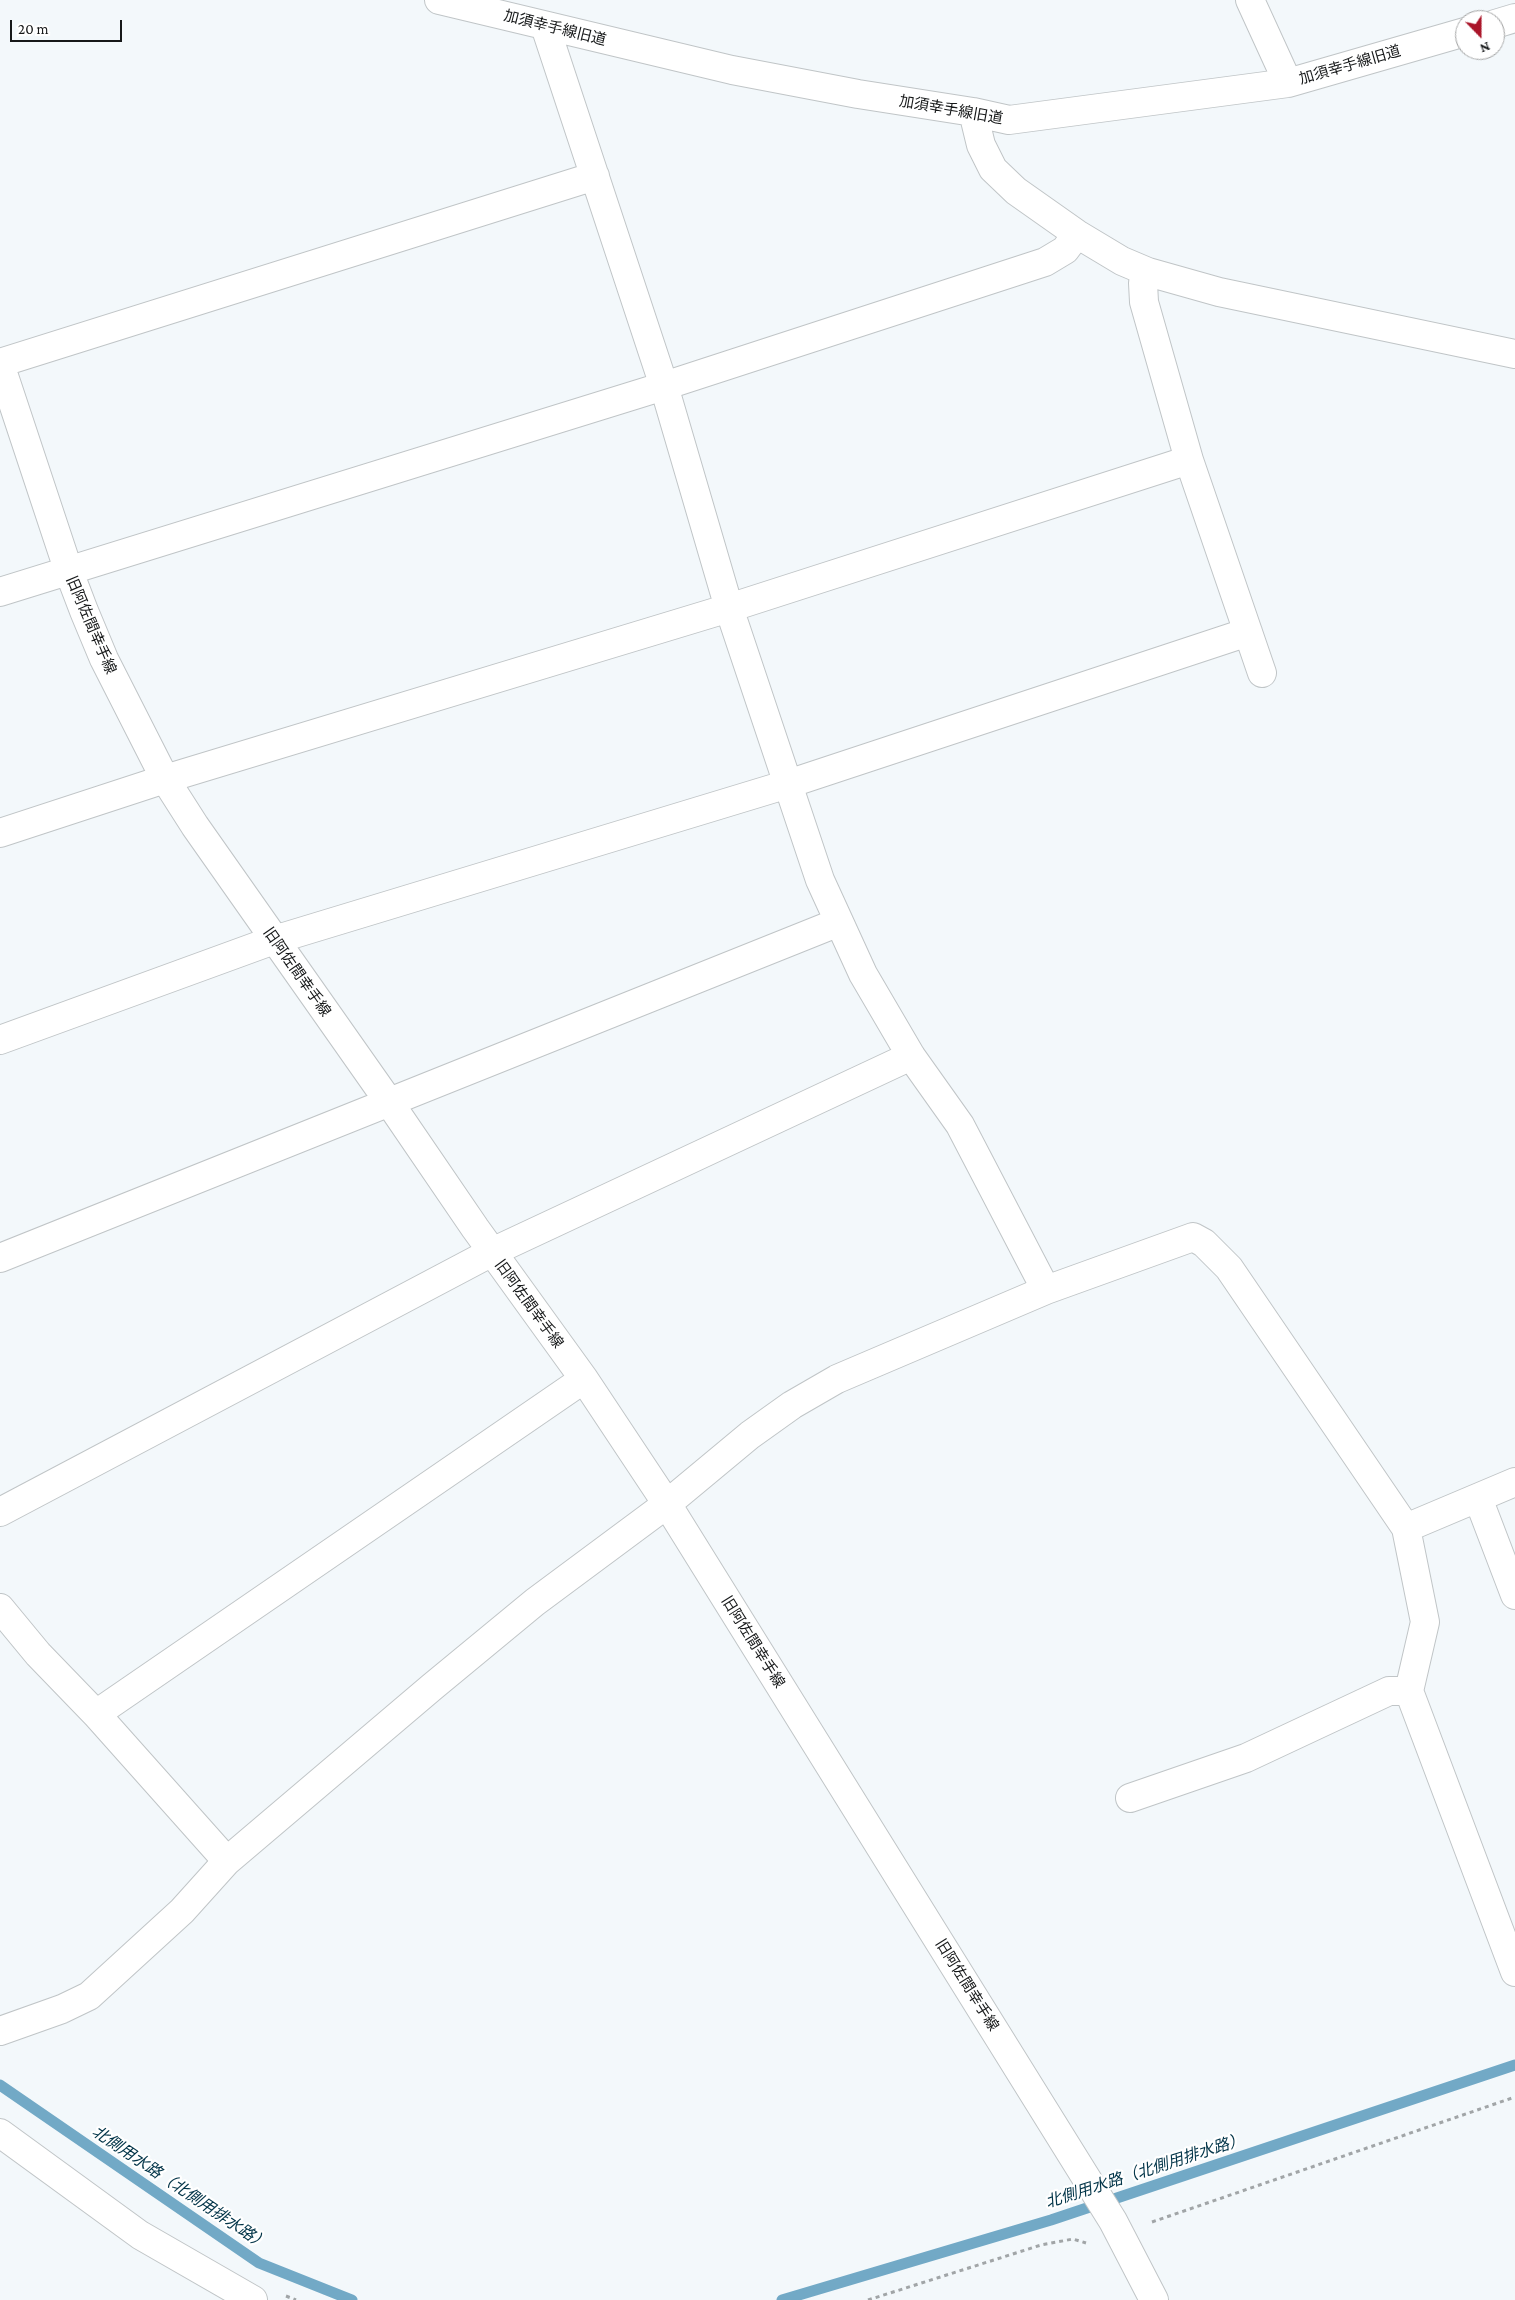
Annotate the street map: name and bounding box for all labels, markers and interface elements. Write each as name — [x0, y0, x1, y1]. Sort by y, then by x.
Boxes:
street label: 加須幸手線旧道 — [502, 7, 608, 49]
scale bar — [12, 10, 125, 42]
north arrow — [1455, 10, 1505, 60]
text: 20 m — [18, 21, 49, 37]
text: N — [1478, 39, 1493, 57]
street label: 加須幸手線旧道 — [1297, 42, 1403, 88]
street label: 加須幸手線旧道 — [898, 92, 1004, 128]
street label: 旧阿佐間幸手線 — [62, 573, 120, 677]
street label: 旧阿佐間幸手線 — [260, 924, 334, 1020]
street label: 旧阿佐間幸手線 — [491, 1256, 567, 1352]
street label: 旧阿佐間幸手線 — [718, 1593, 788, 1691]
street label: 旧阿佐間幸手線 — [932, 1936, 1002, 2034]
water label: 北側用水路（北側用排水路） — [88, 2122, 272, 2254]
water label: 北側用水路（北側用排水路） — [1043, 2130, 1247, 2212]

